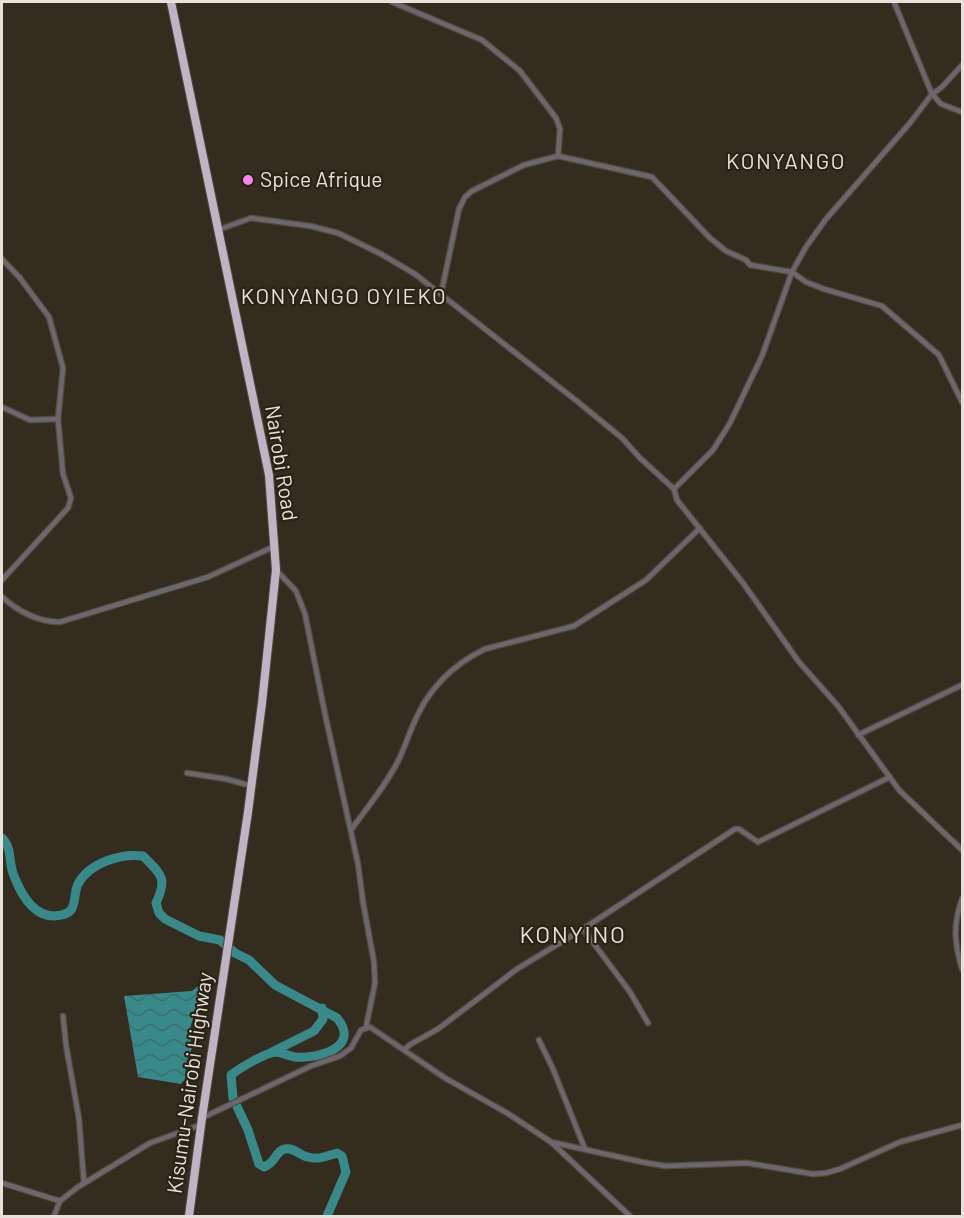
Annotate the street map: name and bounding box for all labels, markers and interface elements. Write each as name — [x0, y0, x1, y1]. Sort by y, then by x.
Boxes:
district label: KONYANGO — [726, 147, 846, 173]
place label: Spice Afrique — [260, 166, 382, 191]
marker: Spice Afrique — [241, 173, 255, 187]
district label: KONYANGO OYIEKO — [241, 282, 447, 308]
street label: Nairobi Road — [261, 403, 304, 522]
district label: KONYINO — [519, 919, 627, 948]
street label: Kisumu-Nairobi Highway — [161, 970, 216, 1195]

